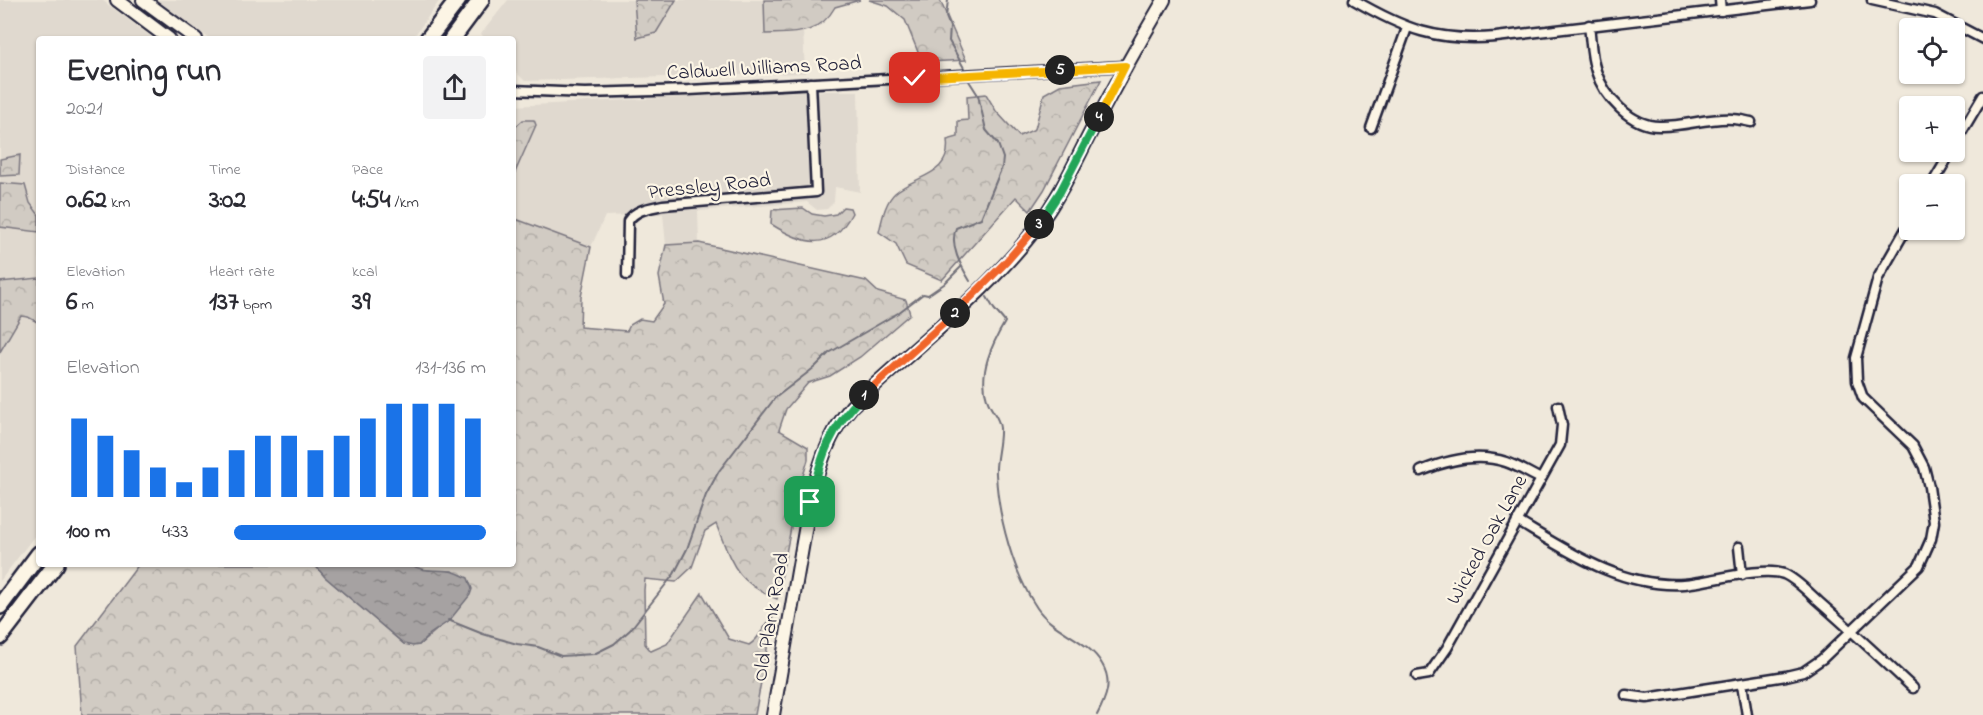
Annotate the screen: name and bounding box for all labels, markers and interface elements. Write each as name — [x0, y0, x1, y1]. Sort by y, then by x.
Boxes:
map controls — [1899, 18, 1965, 240]
button: locate — [1899, 18, 1965, 84]
text: Evening run — [66, 48, 221, 96]
street label: Caldwell Williams Road — [666, 49, 862, 89]
pin — [889, 52, 940, 103]
pin: 5 — [1045, 55, 1075, 85]
button: share — [423, 56, 486, 119]
text: 5 — [1055, 58, 1065, 82]
icon: check — [898, 61, 931, 94]
text: 20:21 — [66, 95, 103, 124]
button: + — [1899, 96, 1965, 162]
pin: 4 — [1084, 102, 1114, 132]
text: 4 — [1096, 105, 1102, 129]
text: Distance — [66, 158, 125, 182]
text: Time — [209, 158, 241, 182]
text: Pace — [352, 158, 383, 182]
street label: Pressley Road — [646, 166, 773, 210]
button: − — [1899, 174, 1965, 240]
text: 0.62 — [66, 182, 107, 220]
text: 3:02 — [209, 182, 246, 220]
text: 4:54 — [352, 182, 391, 220]
text: km — [107, 191, 130, 215]
text: /km — [391, 191, 419, 215]
pin: 3 — [1024, 209, 1054, 239]
text: 3 — [1036, 212, 1042, 236]
text: Elevation — [66, 260, 125, 284]
text: Heart rate — [209, 260, 275, 284]
text: kcal — [352, 260, 377, 284]
text: 6 — [66, 284, 77, 322]
text: 137 — [209, 284, 239, 322]
text: 39 — [352, 284, 371, 322]
text: m — [77, 293, 94, 317]
text: bpm — [239, 293, 272, 317]
pin: 2 — [940, 298, 970, 328]
text: 2 — [951, 301, 959, 325]
text: Elevation — [66, 354, 140, 383]
text: 131–136 m — [415, 354, 486, 383]
pin: 1 — [849, 380, 879, 410]
text: 1 — [861, 383, 867, 407]
street label: Wicked Oak Lane — [1440, 469, 1536, 610]
pin — [784, 476, 835, 527]
icon: arrive — [793, 485, 826, 518]
text: 100 m — [66, 518, 110, 547]
text: 4:33 — [162, 518, 188, 547]
street label: Old Plank Road — [746, 550, 798, 684]

